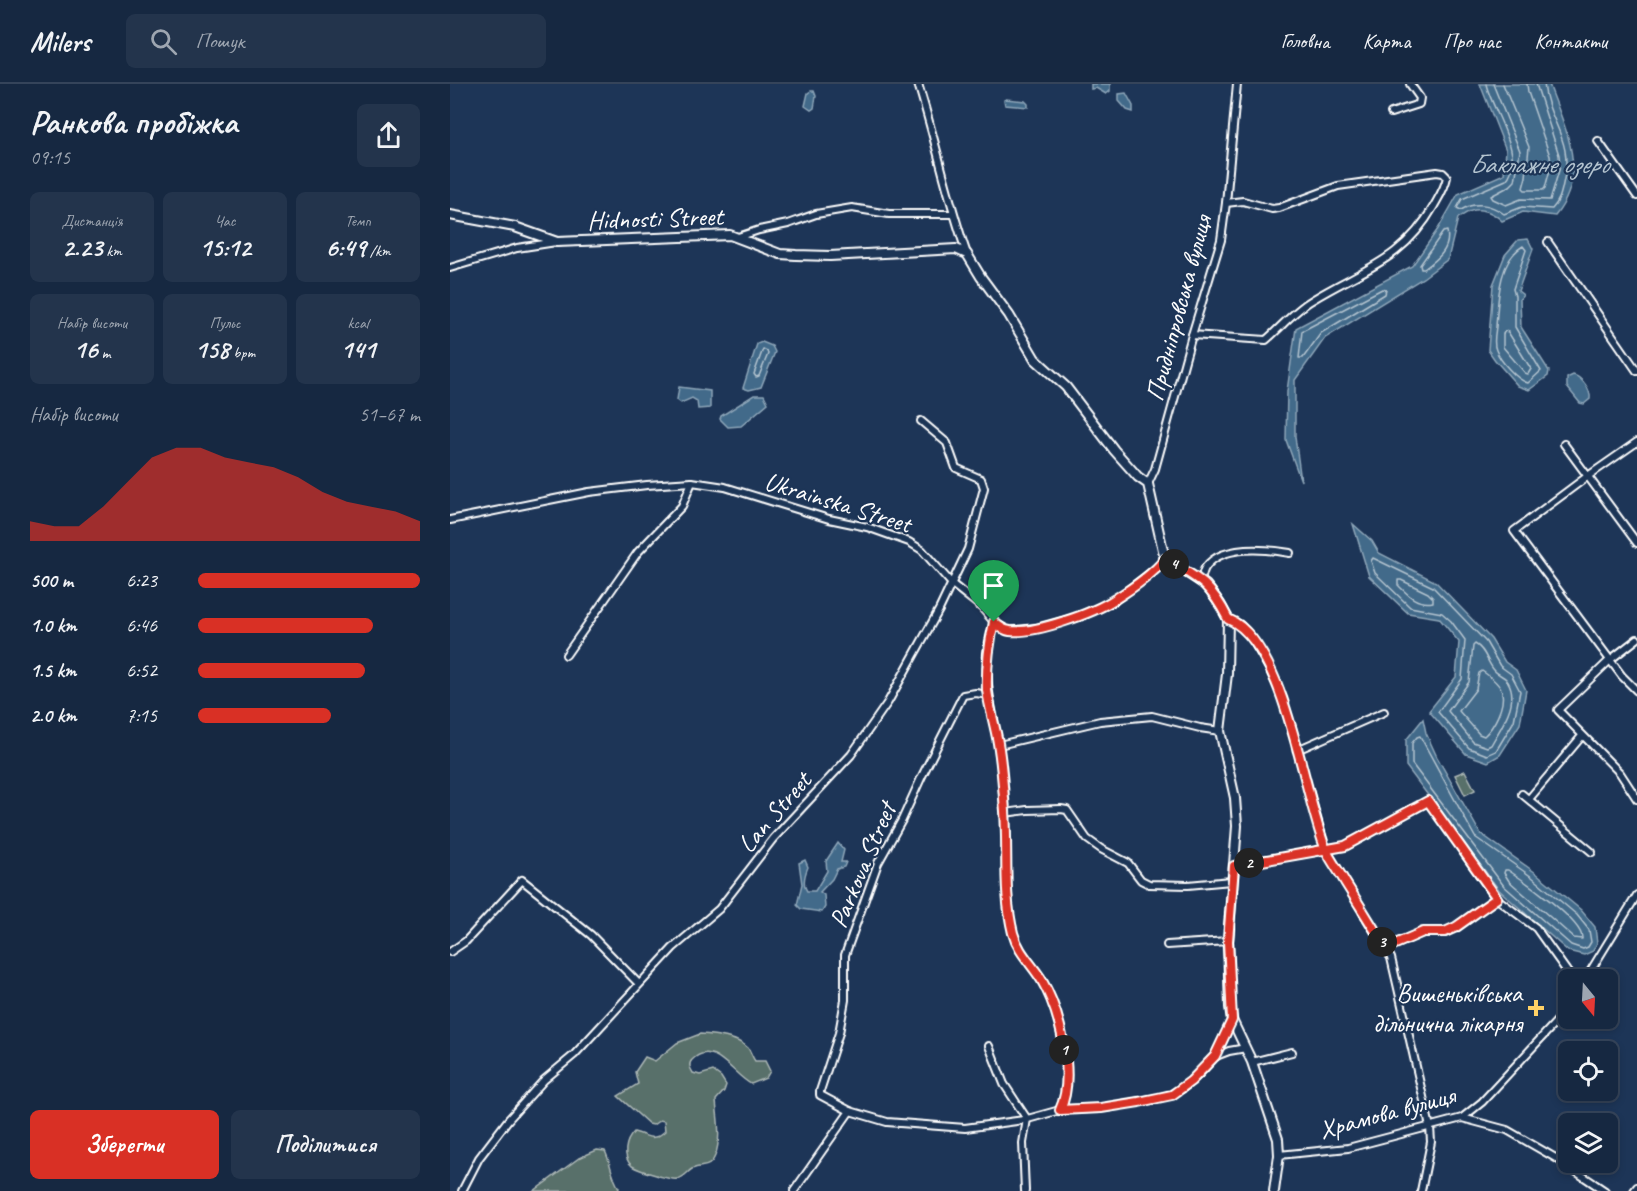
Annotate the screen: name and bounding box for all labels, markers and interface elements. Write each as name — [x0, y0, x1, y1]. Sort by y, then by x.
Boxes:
search box — [126, 14, 546, 68]
text: Milers — [30, 24, 90, 59]
icon: search — [147, 25, 180, 58]
text: Пошук — [195, 27, 245, 55]
text: Головна — [1281, 28, 1330, 54]
text: Карта — [1363, 28, 1411, 54]
text: Про нас — [1444, 28, 1501, 54]
text: Контакти — [1534, 28, 1607, 54]
text: Ранкова пробіжка — [30, 101, 237, 143]
button: share — [357, 104, 420, 167]
text: 09:15 — [30, 145, 70, 170]
water label: Баклажне озеро — [1469, 147, 1612, 181]
street label: Hidnosti Street — [587, 200, 726, 237]
street label: Придніпровська вулиця — [1138, 210, 1220, 405]
text: Дистанція — [61, 211, 123, 231]
text: Час — [214, 211, 236, 231]
text: Темп — [345, 211, 371, 231]
text: 2.23 — [62, 231, 102, 264]
text: 15:12 — [199, 231, 251, 264]
text: 6:49 — [325, 231, 366, 264]
text: km — [102, 241, 122, 261]
text: /km — [366, 241, 391, 261]
text: Набір висоти — [57, 313, 127, 333]
text: Пульс — [210, 313, 240, 333]
text: kcal — [347, 313, 369, 333]
text: 16 — [74, 333, 98, 366]
text: 158 — [195, 333, 229, 366]
text: 141 — [340, 333, 376, 366]
text: m — [98, 343, 110, 363]
text: bpm — [229, 343, 255, 363]
text: Набір висоти — [30, 402, 117, 427]
text: 51–67 m — [359, 402, 420, 427]
street label: Ukrainska Street — [761, 465, 917, 541]
pin: 4 — [1159, 549, 1189, 579]
text: 4 — [1170, 554, 1178, 574]
pin — [968, 560, 1019, 622]
text: 500 m — [30, 568, 73, 593]
text: 6:23 — [126, 568, 157, 593]
icon: arrive — [977, 569, 1010, 602]
text: 1.0 km — [30, 613, 77, 638]
text: 6:46 — [126, 613, 157, 638]
text: 1.5 km — [30, 658, 76, 683]
text: 6:52 — [126, 658, 157, 683]
text: 2.0 km — [30, 703, 77, 728]
text: 7:15 — [126, 703, 157, 728]
street label: Lan Street — [730, 763, 820, 860]
street label: Parkova Street — [821, 795, 905, 933]
pin: 2 — [1234, 848, 1264, 878]
text: 2 — [1245, 853, 1253, 873]
pin: 3 — [1367, 927, 1397, 957]
text: 3 — [1378, 932, 1386, 952]
north arrow — [1558, 969, 1618, 1029]
map controls — [1558, 969, 1618, 1173]
place label: Вишеньківська дільнична лікарня — [1373, 977, 1524, 1040]
marker: Вишеньківська дільнична лікарня — [1527, 999, 1545, 1017]
pin: 1 — [1049, 1035, 1079, 1065]
text: 1 — [1060, 1040, 1068, 1060]
button: locate — [1558, 1041, 1618, 1101]
street label: Храмова вулиця — [1316, 1078, 1461, 1146]
button: Зберегти — [30, 1110, 219, 1179]
button: Поділитися — [231, 1110, 420, 1179]
button: layers — [1558, 1113, 1618, 1173]

